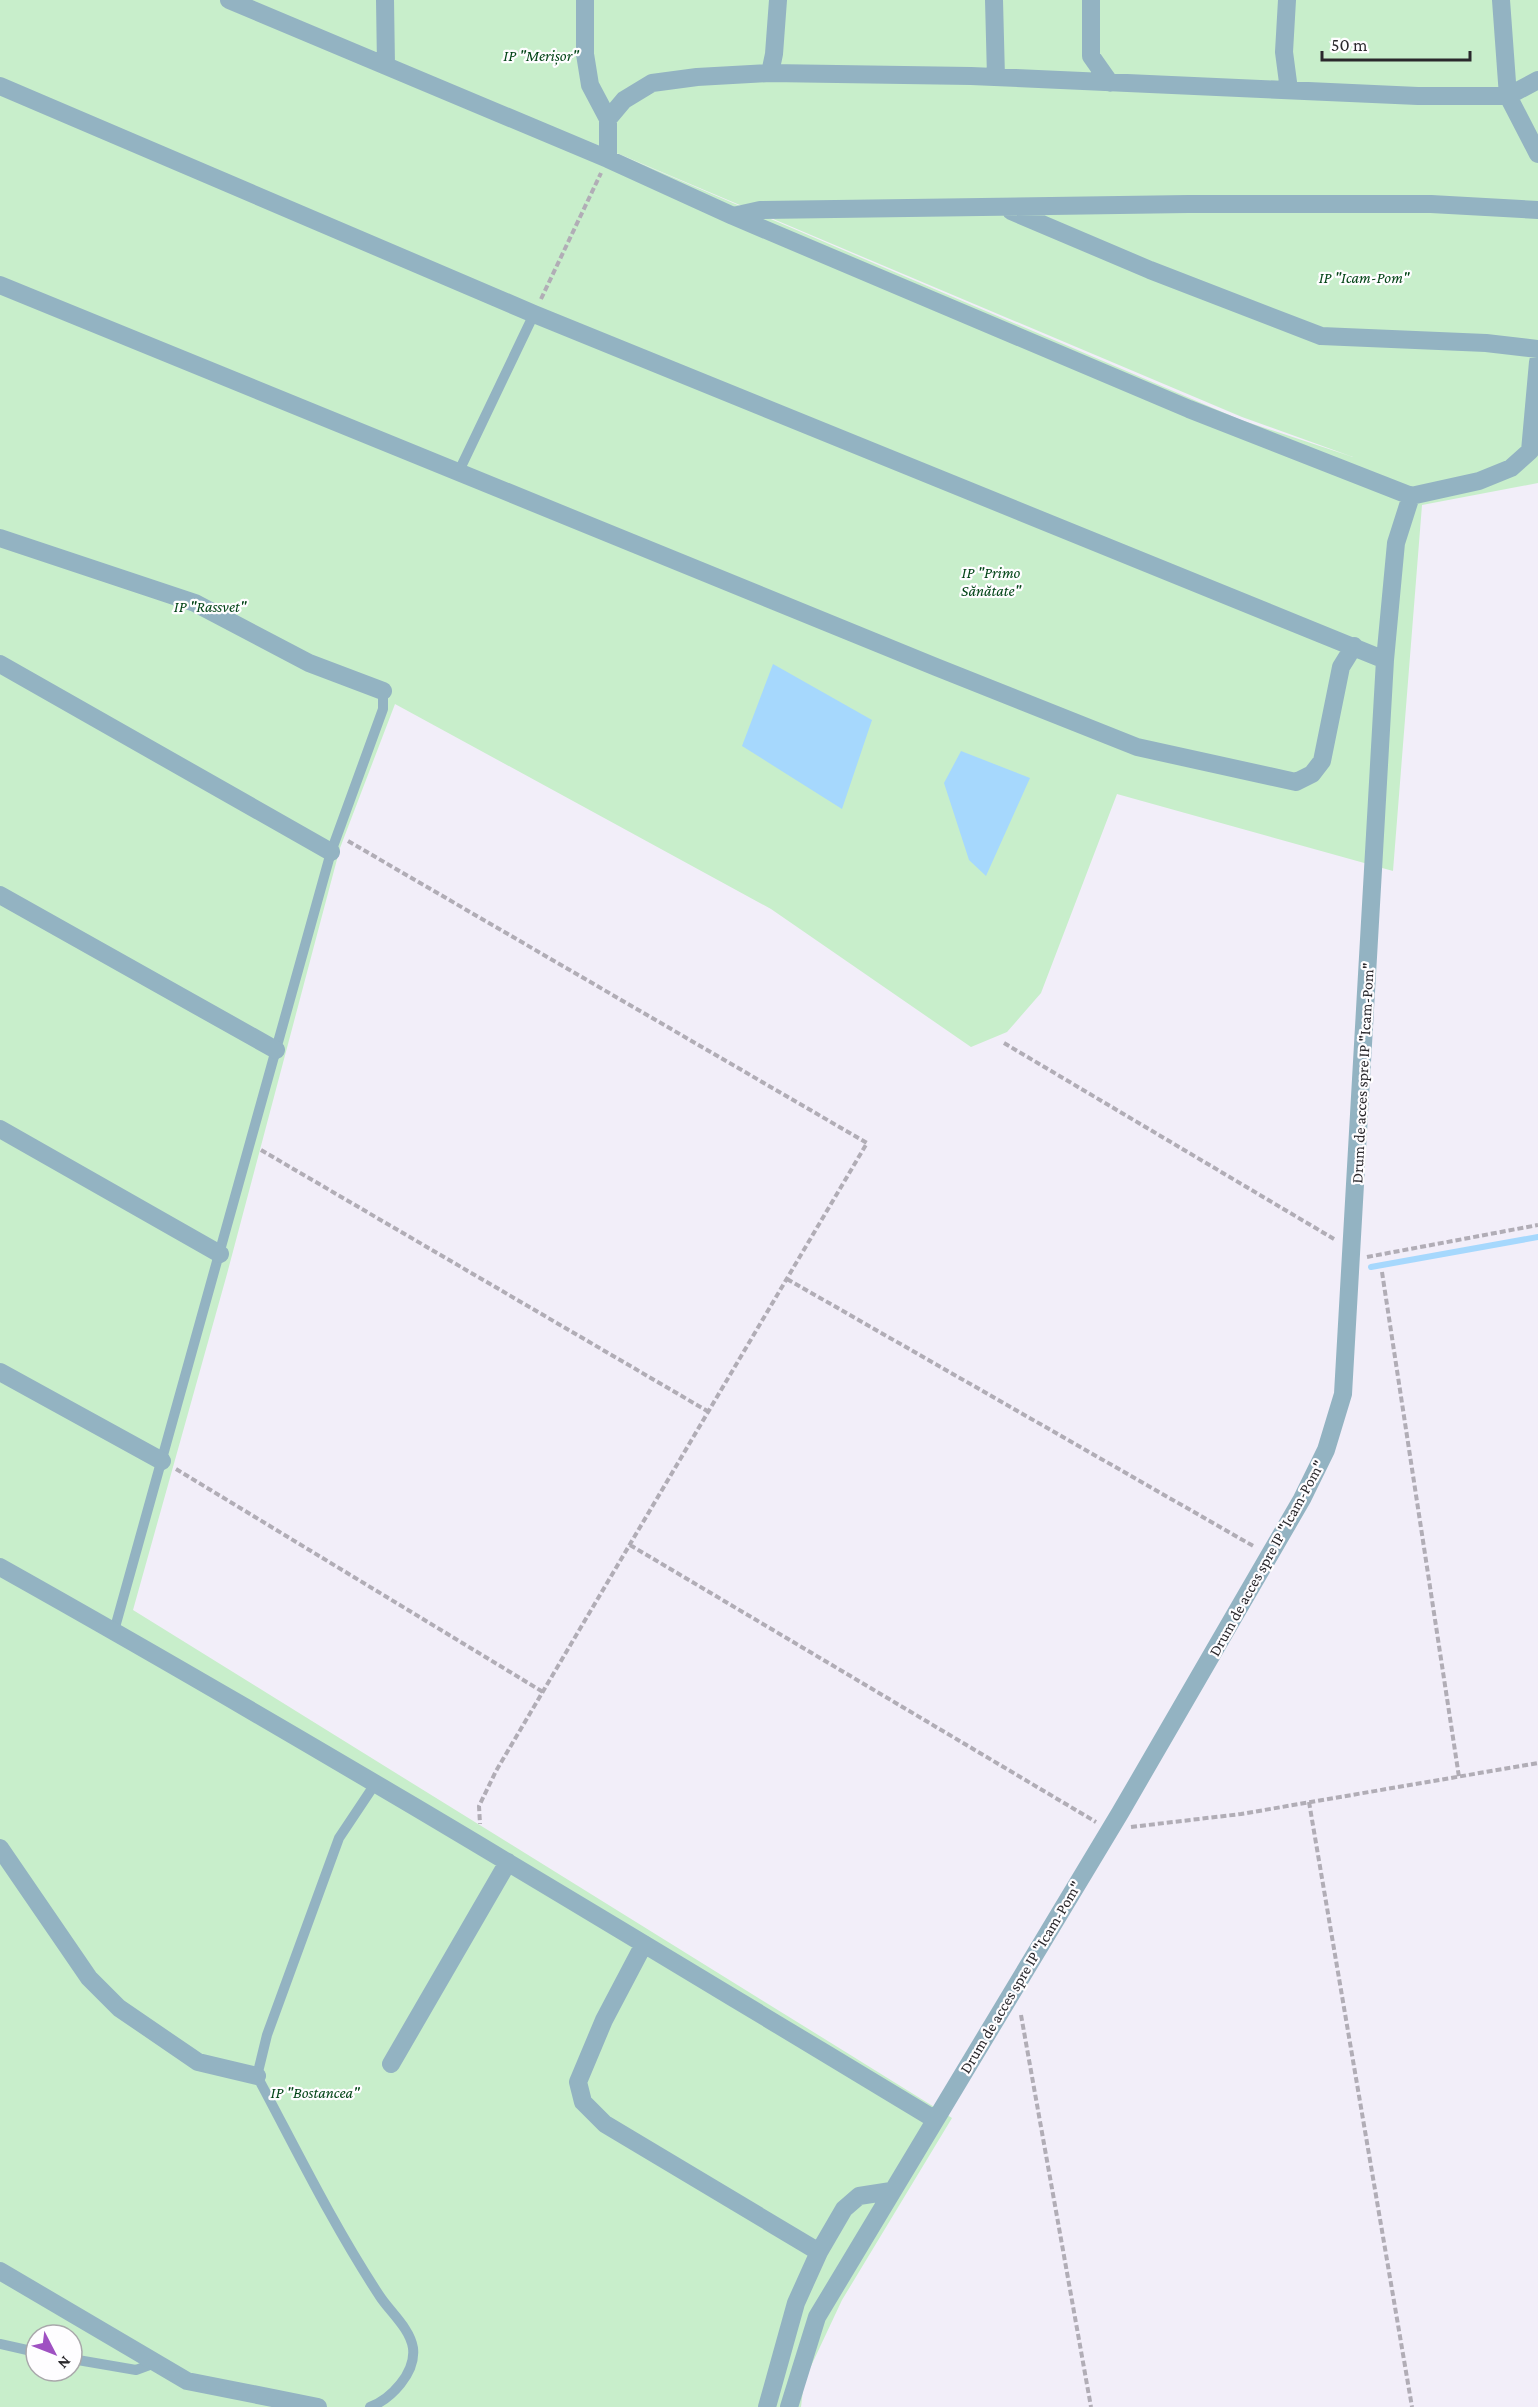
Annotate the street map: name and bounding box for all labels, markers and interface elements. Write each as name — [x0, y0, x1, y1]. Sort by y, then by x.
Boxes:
scale bar — [1322, 24, 1470, 62]
text: 50 m — [1331, 35, 1368, 55]
park label: IP "Merișor" — [503, 47, 580, 66]
park label: IP "Icam-Pom" — [1319, 269, 1411, 286]
park label: IP "Primo Sănătate" — [961, 564, 1023, 599]
park label: IP "Rassvet" — [174, 598, 248, 615]
street label: Drum de acces spre IP "Icam-Pom" — [1348, 962, 1378, 1184]
street label: Drum de acces spre IP "Icam-Pom" — [1205, 1457, 1328, 1660]
street label: Drum de acces spre IP "Icam-Pom" — [956, 1878, 1086, 2077]
park label: IP "Bostancea" — [271, 2084, 361, 2101]
north arrow — [24, 2323, 84, 2383]
text: N — [55, 2353, 75, 2373]

